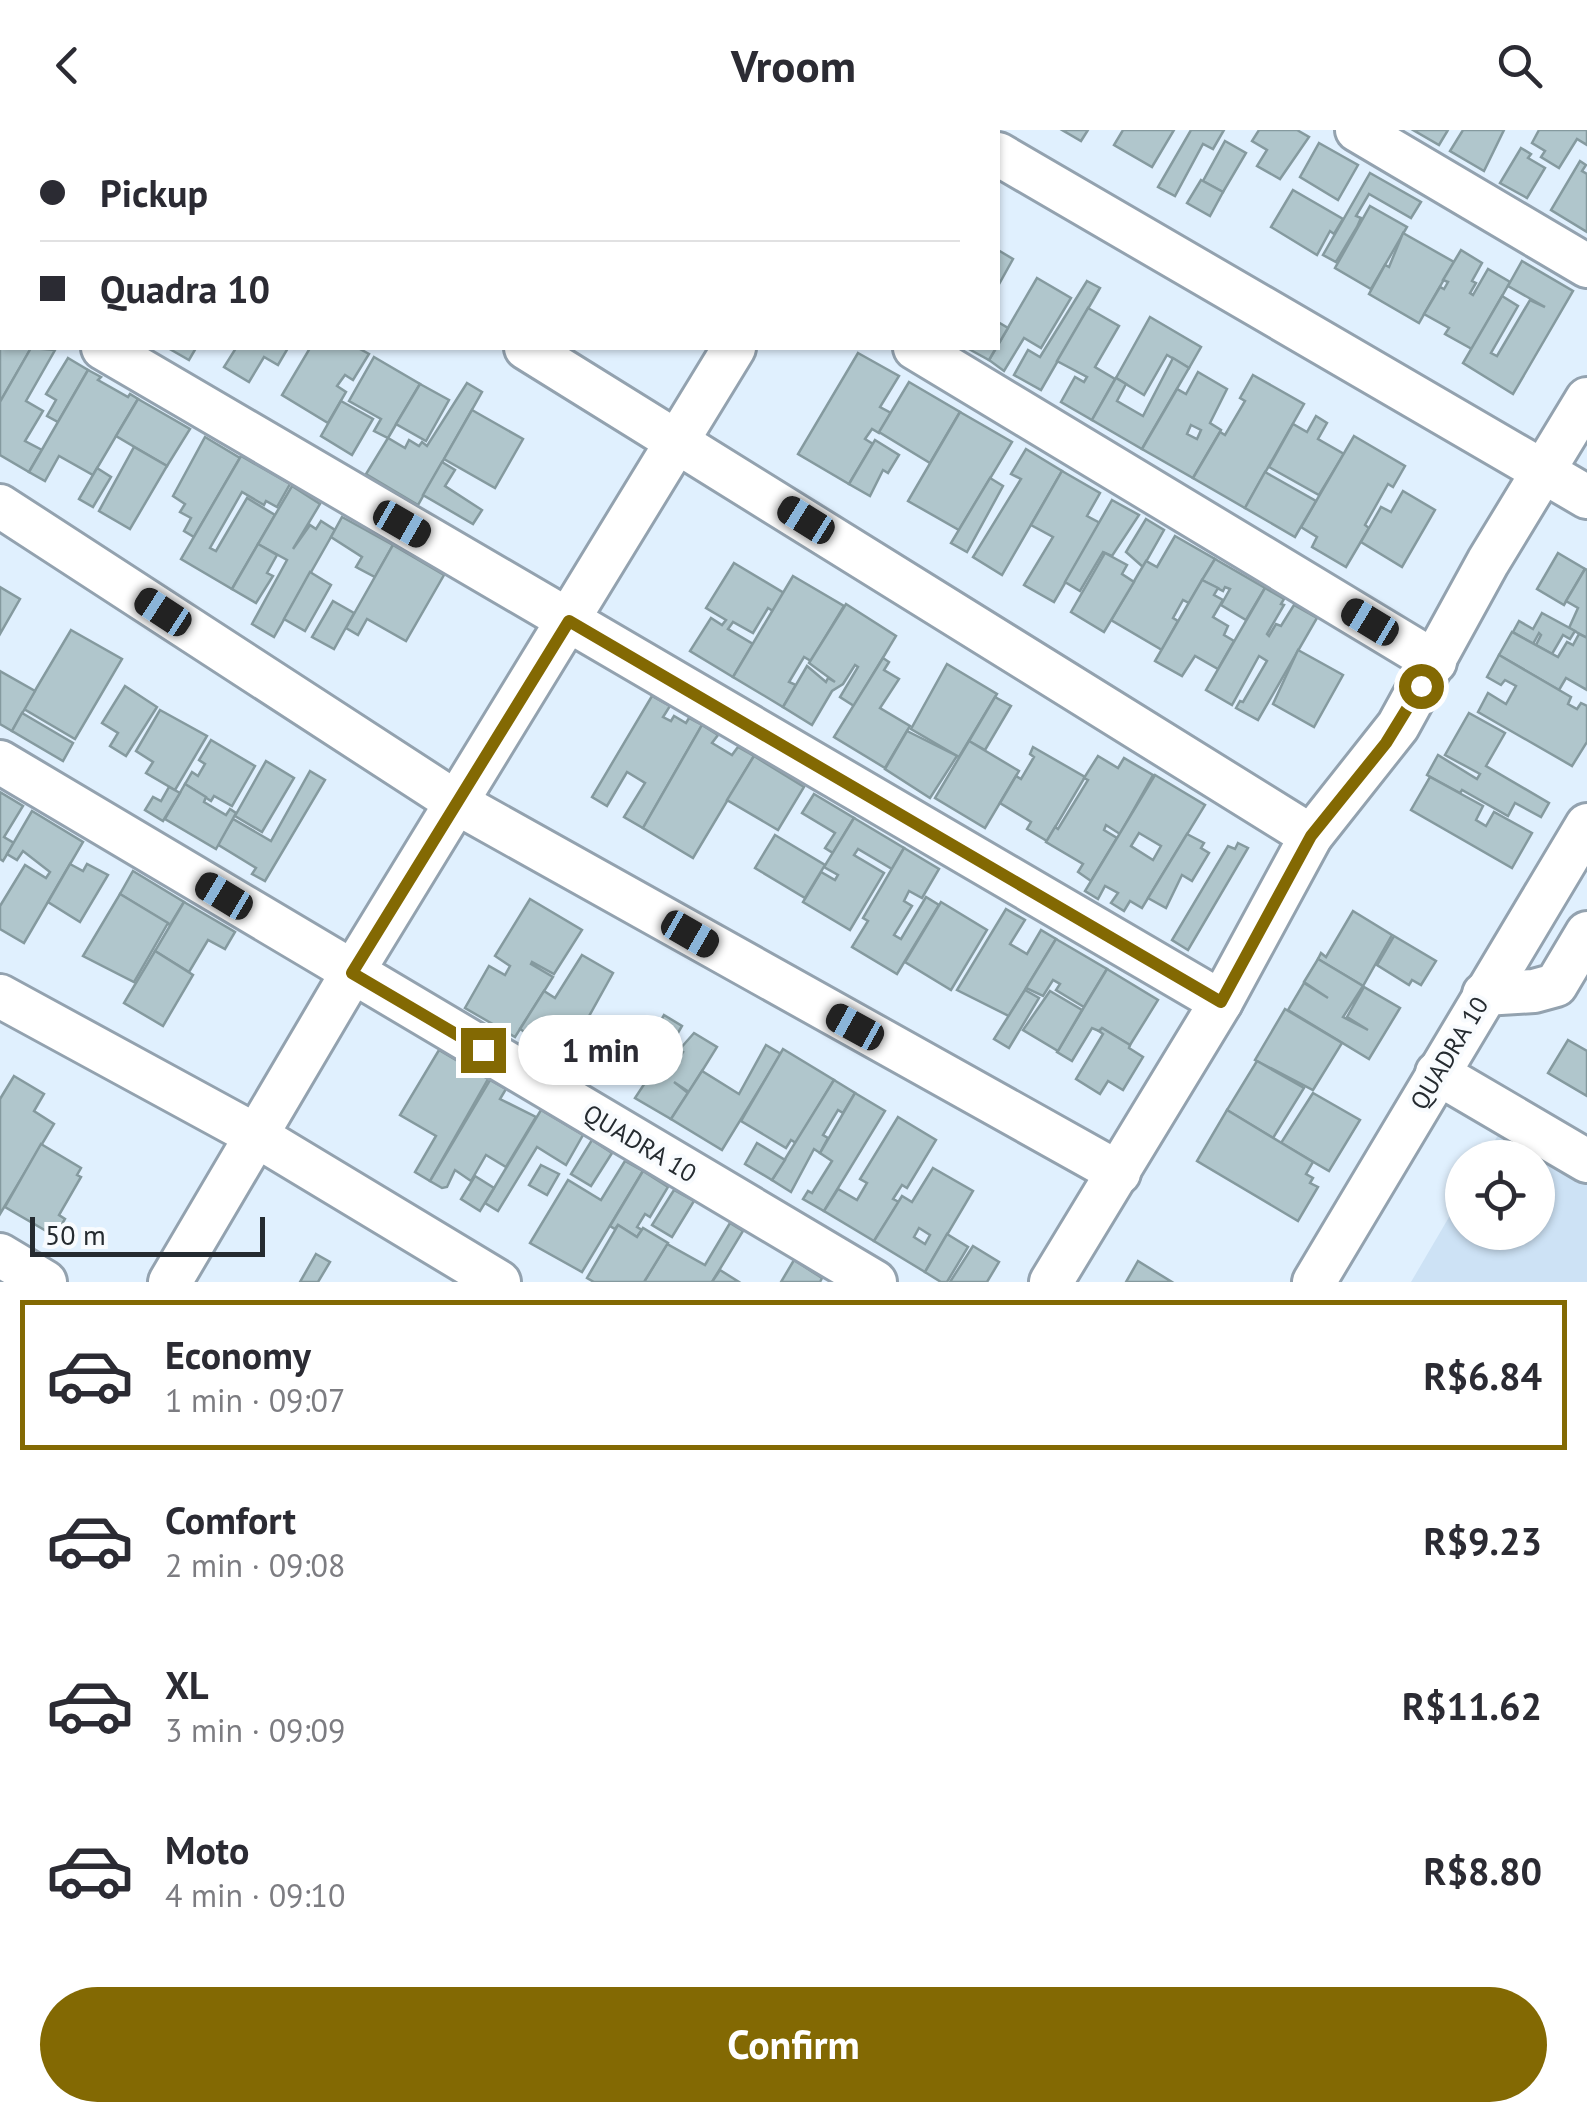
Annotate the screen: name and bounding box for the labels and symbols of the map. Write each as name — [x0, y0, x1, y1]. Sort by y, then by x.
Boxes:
car — [773, 491, 839, 549]
car — [369, 496, 435, 552]
car — [130, 583, 196, 641]
car — [1337, 594, 1403, 650]
route start — [1399, 664, 1444, 709]
car — [191, 868, 257, 924]
car — [657, 906, 723, 962]
street label: QUADRA 10 — [1403, 991, 1495, 1115]
car — [821, 999, 889, 1055]
callout: 1 min — [518, 1015, 683, 1085]
route end — [461, 1028, 506, 1073]
street label: QUADRA 10 — [578, 1097, 702, 1189]
scale bar — [30, 1212, 265, 1256]

